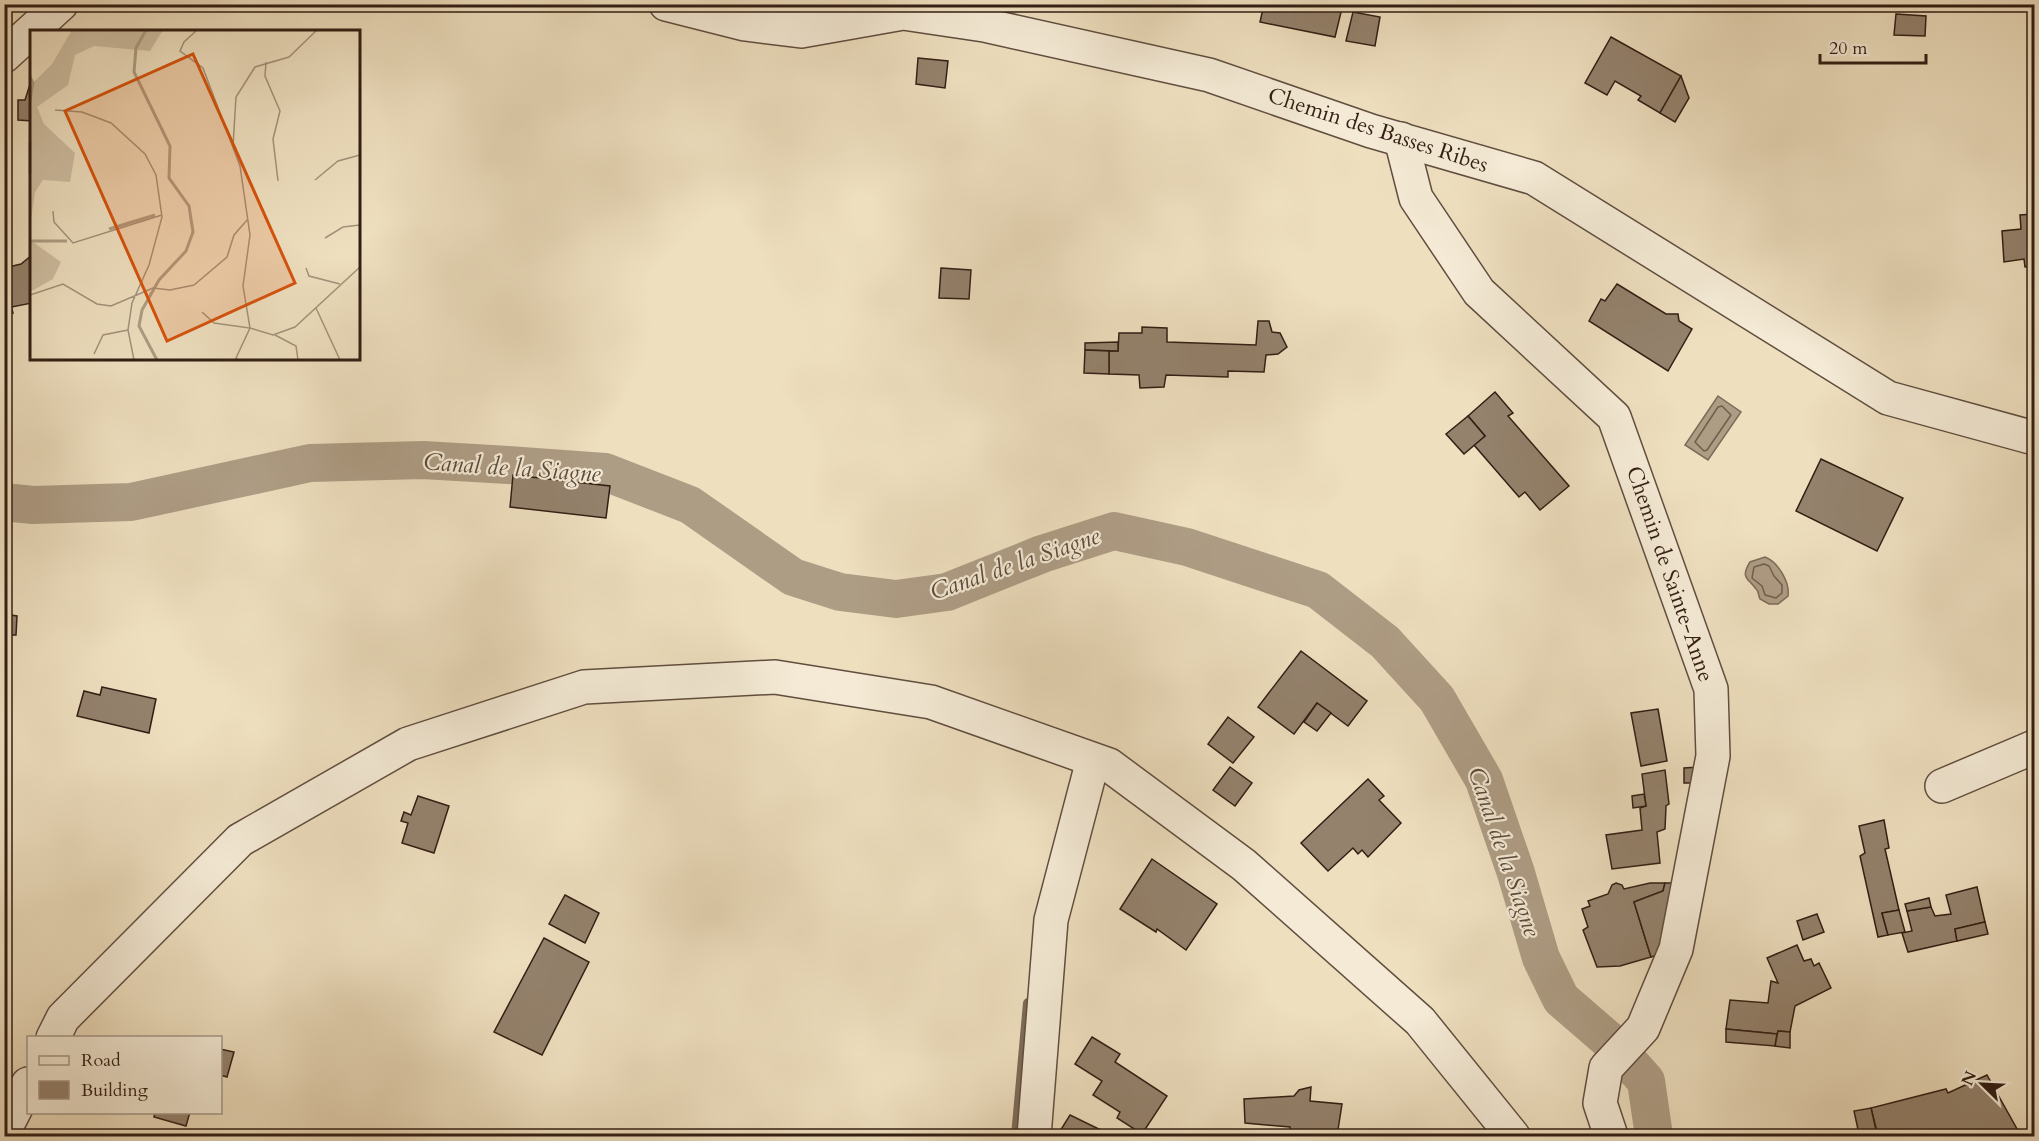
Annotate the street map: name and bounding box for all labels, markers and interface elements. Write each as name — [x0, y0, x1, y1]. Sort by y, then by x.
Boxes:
scale bar — [1820, 27, 1926, 65]
inset map — [30, 30, 360, 360]
text: 20 m — [1829, 36, 1868, 61]
street label: Chemin des Basses Ribes — [1264, 80, 1492, 180]
water label: Canal de la Siagne — [422, 445, 602, 491]
street label: Chemin de Sainte-Anne — [1619, 462, 1721, 686]
water label: Canal de la Siagne — [926, 519, 1105, 608]
water label: Canal de la Siagne — [1460, 763, 1549, 942]
legend — [27, 1036, 222, 1114]
text: Road — [81, 1048, 121, 1073]
north arrow — [1952, 1054, 2012, 1114]
text: N — [1956, 1067, 1982, 1089]
text: Building — [81, 1078, 149, 1103]

